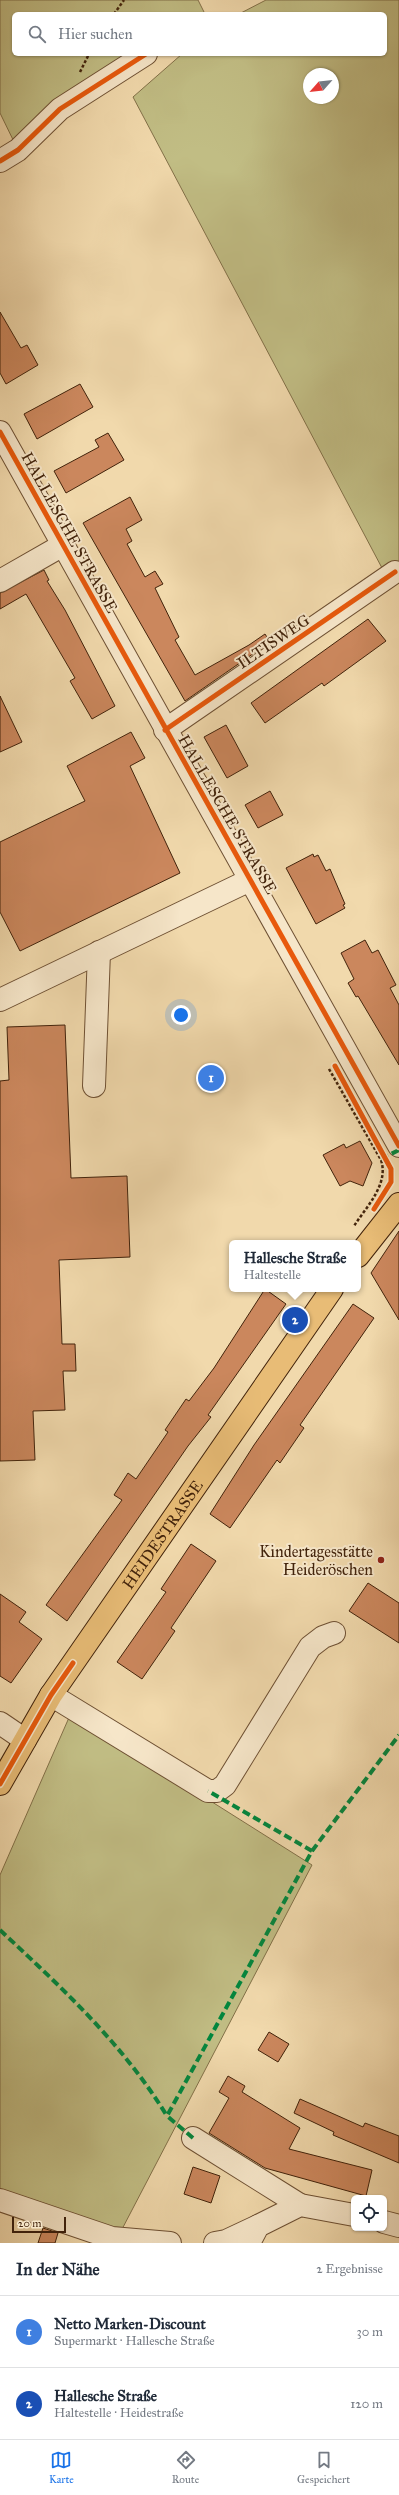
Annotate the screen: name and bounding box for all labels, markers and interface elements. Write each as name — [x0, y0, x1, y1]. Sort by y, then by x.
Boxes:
search box — [12, 12, 387, 56]
icon: search — [26, 23, 48, 45]
text: Hier suchen — [58, 25, 133, 43]
north arrow — [303, 68, 339, 104]
street label: HALLESCHE STRASSE — [17, 449, 122, 616]
street label: ILTISWEG — [233, 610, 314, 673]
street label: HALLESCHE STRASSE — [174, 731, 281, 897]
your location — [171, 1005, 191, 1025]
pin: 1 — [198, 1063, 224, 1093]
popup — [229, 1240, 361, 1292]
text: Hallesche Straße — [243, 1249, 347, 1267]
text: Haltestelle — [243, 1267, 301, 1283]
pin: 2 — [282, 1305, 308, 1335]
street label: HEIDESTRASSE — [118, 1476, 207, 1593]
place label: Kindertagesstätte Heideröschen — [259, 1542, 373, 1579]
marker: Kindertagesstätte Heideröschen — [376, 1555, 386, 1565]
map controls — [351, 2195, 387, 2231]
button: locate — [351, 2195, 387, 2231]
scale bar — [12, 2215, 66, 2234]
text: 20 m — [18, 2217, 41, 2230]
text: In der Nähe — [16, 2259, 100, 2280]
text: 2 Ergebnisse — [316, 2261, 383, 2277]
text: Netto Marken-Discount — [54, 2315, 206, 2333]
text: 1 — [26, 2324, 32, 2340]
text: 30 m — [357, 2324, 383, 2340]
text: Supermarkt · Hallesche Straße — [54, 2333, 215, 2349]
text: Hallesche Straße — [54, 2387, 157, 2405]
text: 2 — [26, 2396, 32, 2412]
text: 120 m — [350, 2396, 383, 2412]
text: Haltestelle · Heidestraße — [54, 2405, 184, 2421]
tab: Karte — [49, 2449, 74, 2486]
tab: Route — [172, 2449, 199, 2486]
tab: Gespeichert — [297, 2449, 350, 2486]

